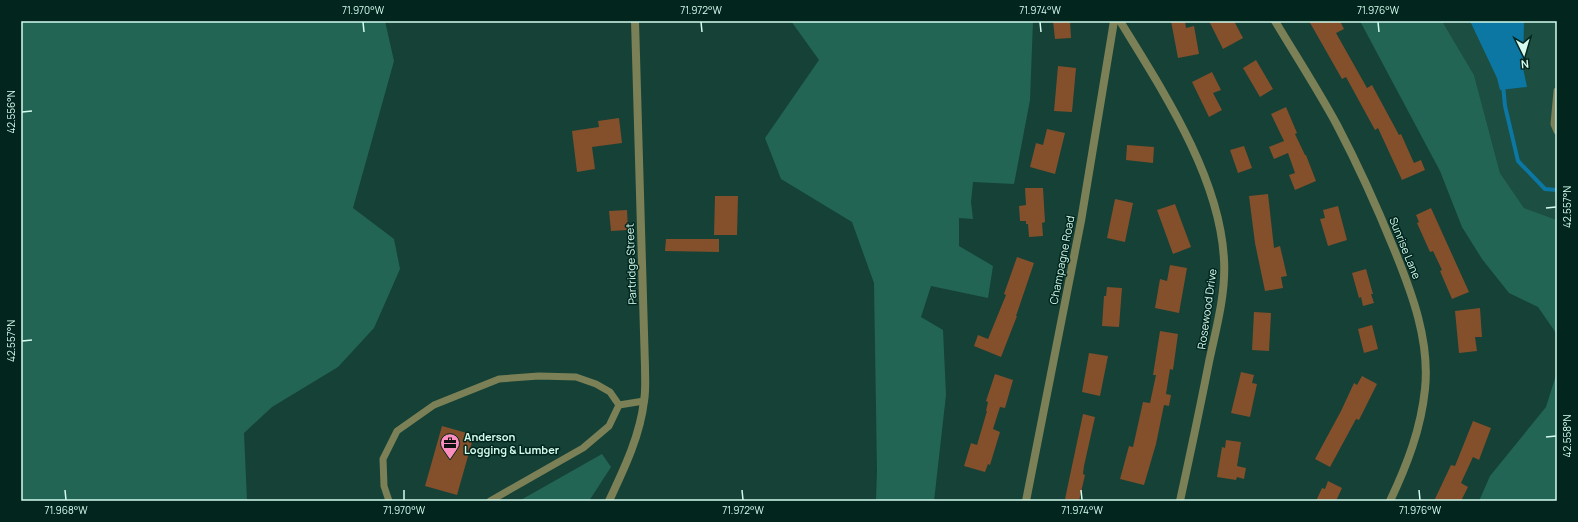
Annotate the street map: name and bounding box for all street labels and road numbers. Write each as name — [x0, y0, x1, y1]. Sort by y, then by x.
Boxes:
street label: Champagne Road — [1046, 214, 1077, 306]
street label: Sunrise Lane — [1386, 215, 1425, 281]
street label: Partridge Street — [622, 223, 639, 305]
street label: Rosewood Drive — [1193, 267, 1220, 350]

